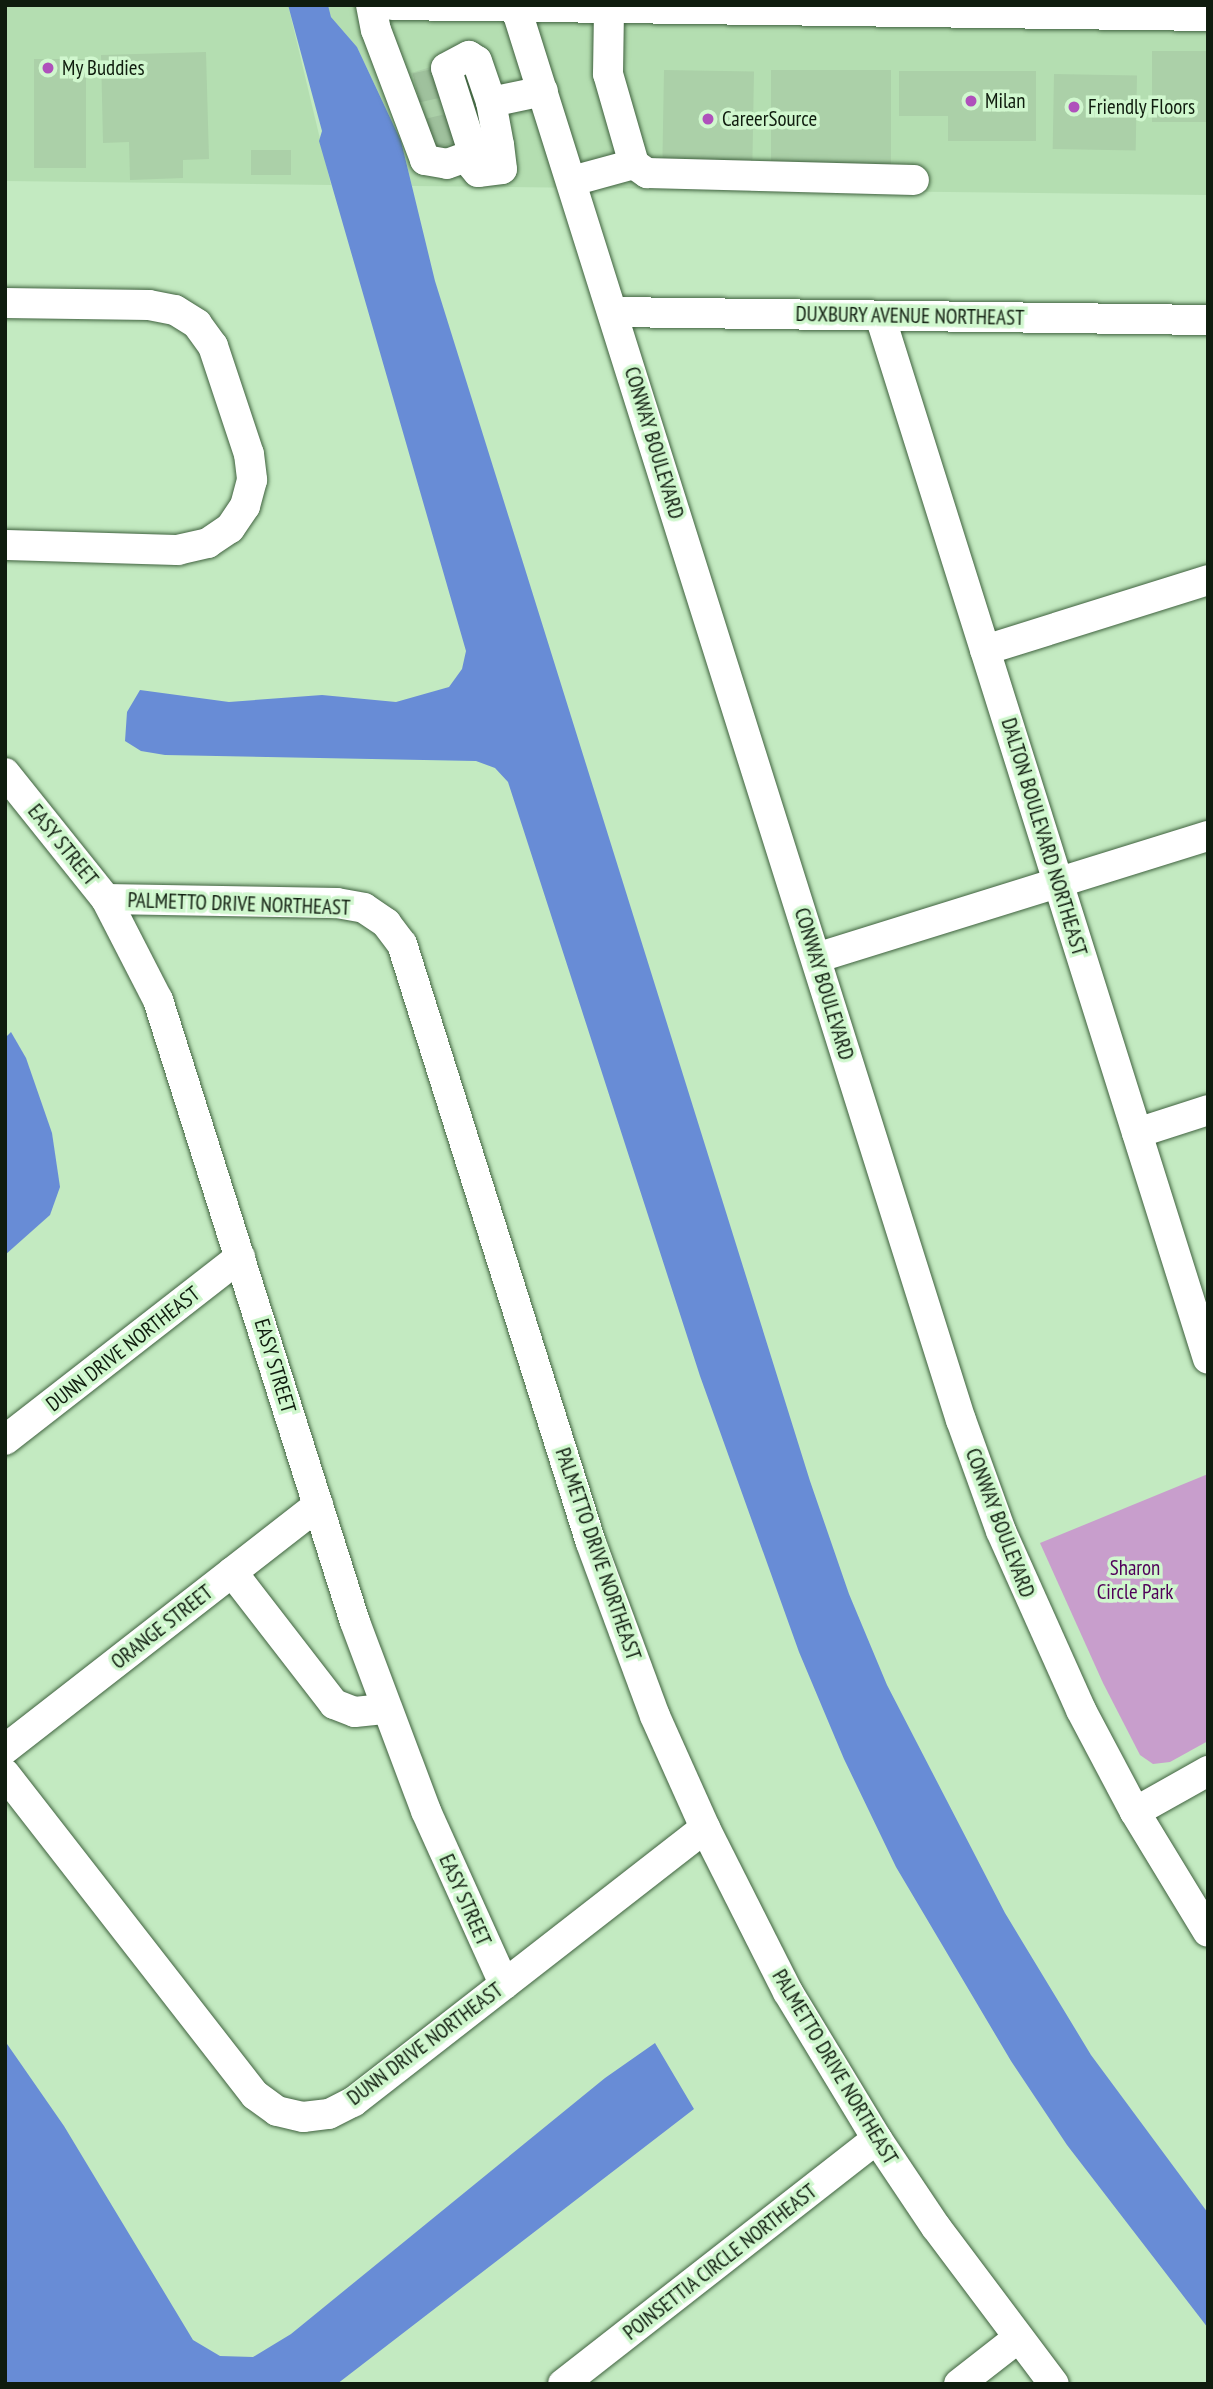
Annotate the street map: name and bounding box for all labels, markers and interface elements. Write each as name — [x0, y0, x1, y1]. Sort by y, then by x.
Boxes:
place label: My Buddies — [62, 55, 145, 81]
marker: My Buddies — [40, 60, 56, 76]
place label: Milan — [985, 88, 1025, 114]
marker: Milan — [963, 93, 979, 109]
place label: Friendly Floors — [1088, 94, 1196, 120]
marker: Friendly Floors — [1066, 99, 1082, 115]
place label: CareerSource — [722, 106, 817, 132]
marker: CareerSource — [700, 111, 716, 127]
street label: DUXBURY AVENUE NORTHEAST — [795, 301, 1025, 331]
street label: CONWAY BOULEVARD — [619, 364, 689, 522]
street label: DALTON BOULEVARD NORTHEAST — [996, 715, 1092, 959]
street label: EASY STREET — [22, 799, 104, 891]
street label: PALMETTO DRIVE NORTHEAST — [127, 888, 351, 920]
street label: CONWAY BOULEVARD — [789, 905, 859, 1063]
street label: DUNN DRIVE NORTHEAST — [41, 1281, 205, 1417]
street label: EASY STREET — [249, 1316, 301, 1416]
street label: PALMETTO DRIVE NORTHEAST — [550, 1445, 646, 1663]
street label: CONWAY BOULEVARD — [960, 1445, 1040, 1601]
park label: Sharon Circle Park — [1097, 1555, 1173, 1605]
street label: ORANGE STREET — [106, 1580, 218, 1674]
street label: EASY STREET — [434, 1850, 496, 1950]
street label: PALMETTO DRIVE NORTHEAST — [767, 1965, 903, 2169]
street label: DUNN DRIVE NORTHEAST — [342, 1977, 508, 2111]
street label: POINSETTIA CIRCLE NORTHEAST — [618, 2178, 822, 2346]

